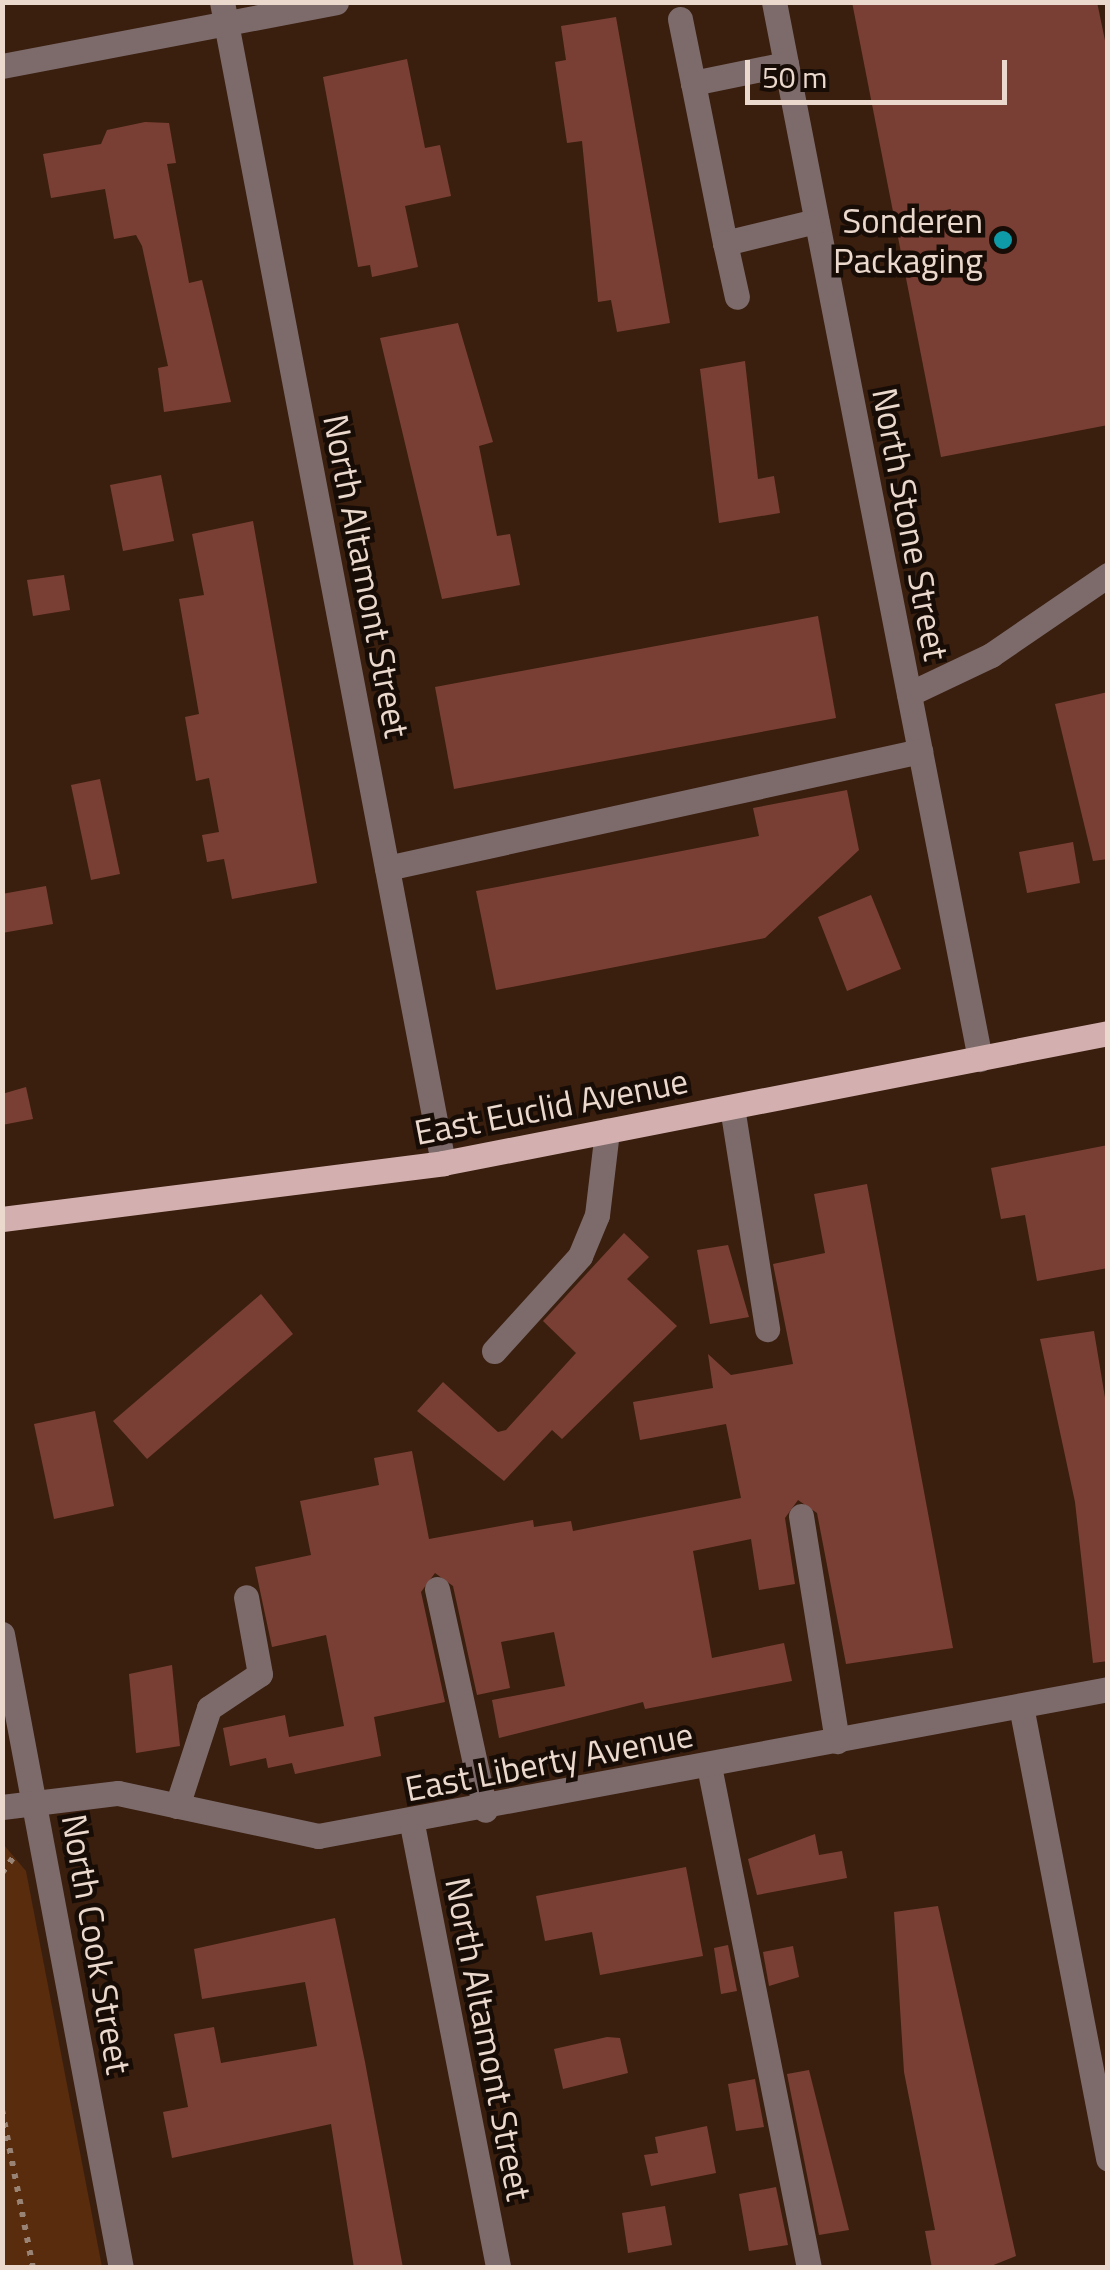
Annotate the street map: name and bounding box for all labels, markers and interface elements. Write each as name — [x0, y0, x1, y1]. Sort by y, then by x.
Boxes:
scale bar — [750, 40, 1012, 102]
text: 50 m — [762, 54, 827, 100]
place label: Sonderen Packaging — [833, 199, 983, 281]
marker: Sonderen Packaging — [992, 229, 1014, 251]
street label: North Stone Street — [864, 384, 958, 664]
street label: North Altamont Street — [315, 411, 419, 741]
street label: East Euclid Avenue — [411, 1059, 691, 1153]
street label: East Liberty Avenue — [402, 1713, 696, 1809]
street label: North Cook Street — [53, 1811, 141, 2077]
street label: North Altamont Street — [437, 1874, 541, 2204]

